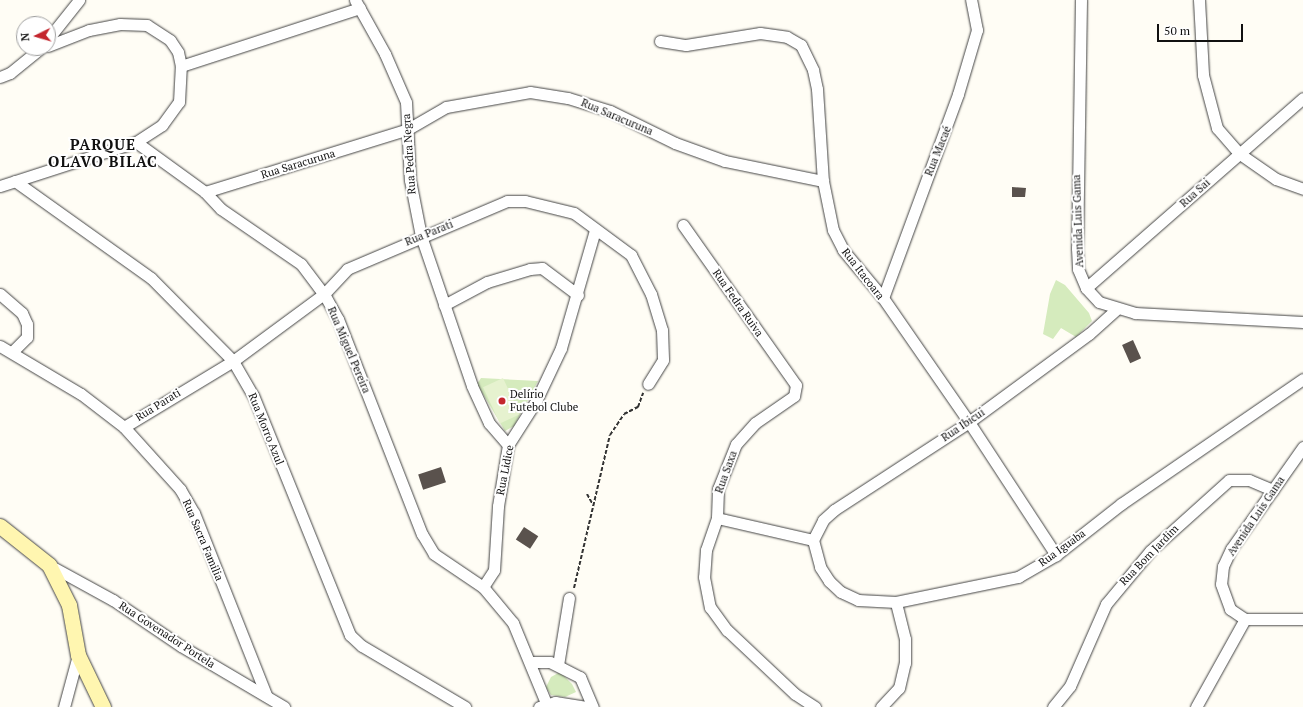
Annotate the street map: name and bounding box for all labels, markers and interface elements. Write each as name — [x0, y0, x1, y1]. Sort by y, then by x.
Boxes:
north arrow — [16, 16, 56, 56]
scale bar — [1159, 16, 1245, 42]
text: 50 m — [1164, 23, 1190, 38]
text: N — [18, 32, 32, 42]
street label: Rua Saracuruna — [579, 96, 655, 138]
street label: Rua Pedra Negra — [400, 113, 418, 195]
street label: Rua Macaé — [922, 124, 954, 178]
district label: PARQUE OLAVO BILAC — [48, 135, 158, 170]
street label: Rua Saracuruna — [259, 146, 337, 182]
street label: Avenida Luis Gama — [1070, 174, 1086, 268]
street label: Rua Sai — [1177, 176, 1213, 210]
street label: Rua Parati — [403, 217, 455, 249]
street label: Rua Itacoara — [839, 246, 887, 302]
street label: Rua Fedra Ruiva — [710, 267, 766, 339]
street label: Rua Miguel Pereira — [325, 305, 373, 395]
street label: Rua Parati — [133, 386, 183, 424]
place label: Delírio Futebol Clube — [510, 388, 578, 414]
street label: Rua Morro Azul — [245, 391, 287, 467]
marker: Delírio Futebol Clube — [497, 396, 507, 406]
street label: Rua Ibicui — [939, 406, 987, 444]
street label: Rua Lidice — [494, 444, 516, 496]
street label: Rua Saxa — [712, 449, 740, 495]
street label: Avenida Luis Gama — [1225, 474, 1287, 558]
street label: Rua Sacra Familia — [180, 497, 226, 583]
street label: Rua Bom Jardim — [1117, 522, 1181, 588]
street label: Rua Iguaba — [1036, 527, 1088, 569]
street label: Rua Govenador Portela — [116, 599, 218, 671]

